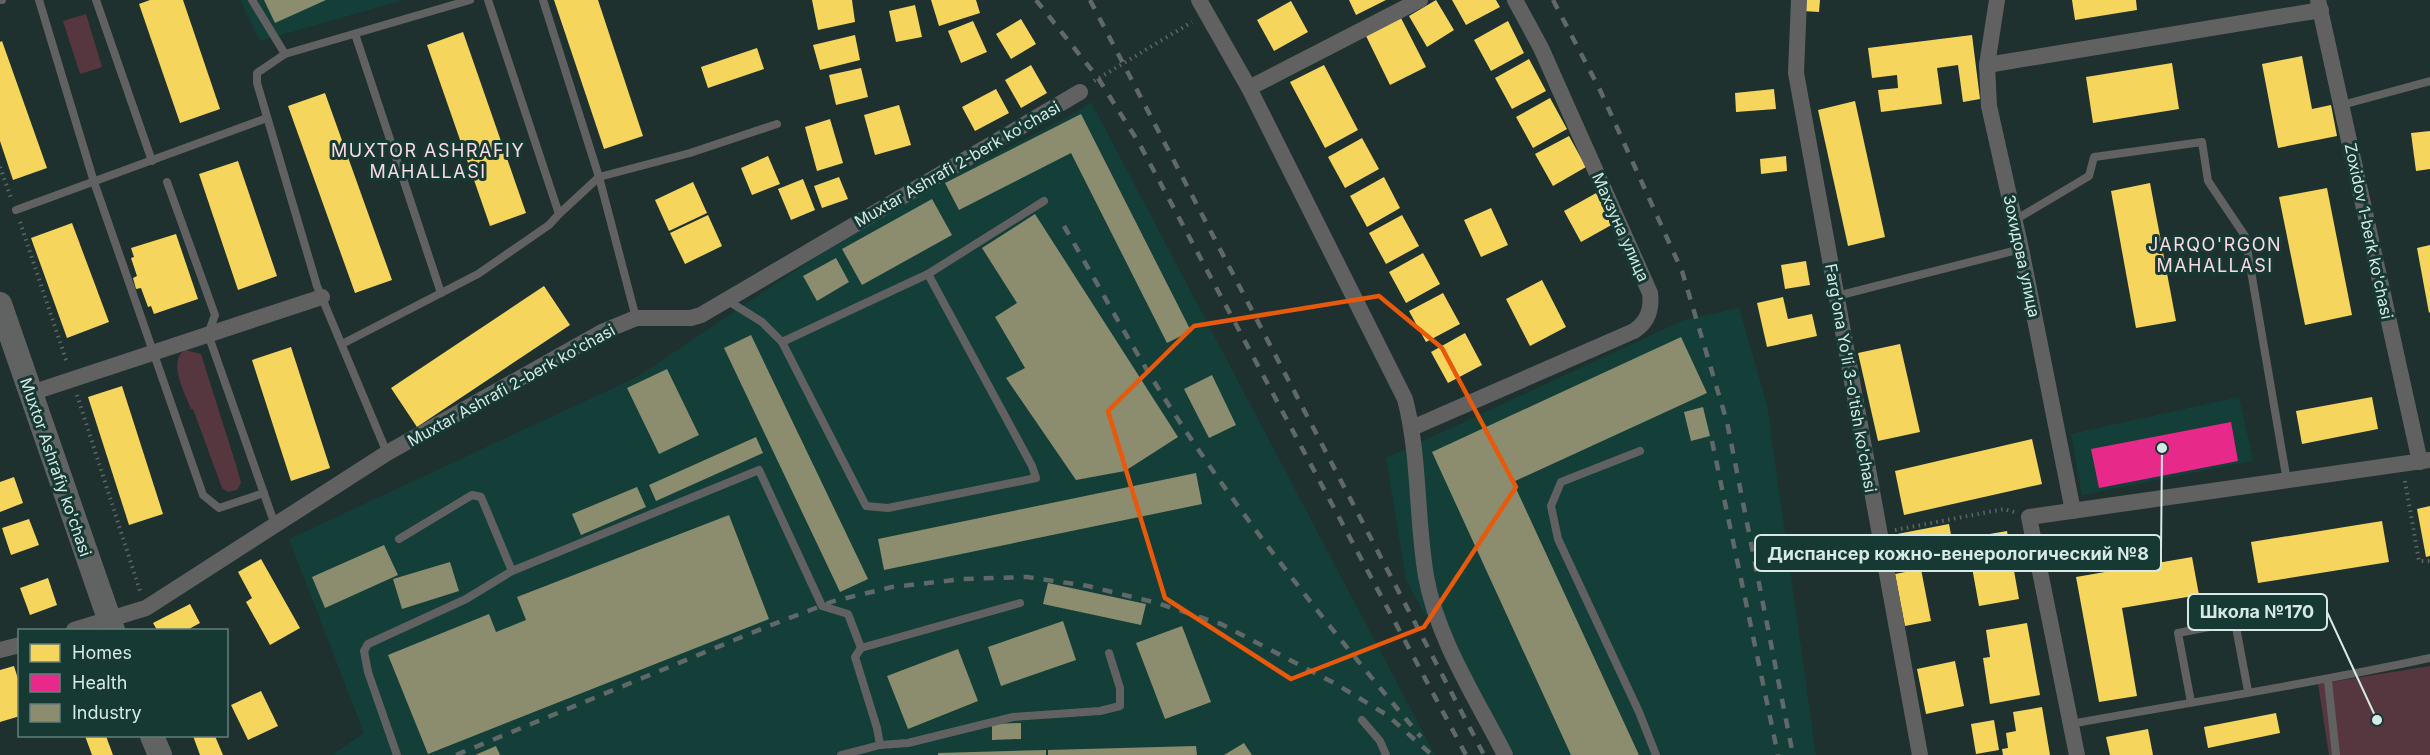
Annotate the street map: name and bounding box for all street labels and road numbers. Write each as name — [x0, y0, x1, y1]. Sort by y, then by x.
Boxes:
street label: Muxtar Ashrafi 2-berk ko'chasi — [851, 97, 1063, 231]
street label: Zoxidov 1-berk ko'chasi — [2341, 141, 2397, 321]
street label: Махзуна улица — [1588, 170, 1654, 284]
street label: Зохидова улица — [1999, 193, 2045, 319]
street label: Farg'ona Yo'li 3-o'tish ko'chasi — [1821, 262, 1881, 494]
street label: Muxtar Ashrafi 2-berk ko'chasi — [404, 320, 618, 450]
street label: Muxtor Ashrafiy ko'chasi — [16, 375, 96, 559]

